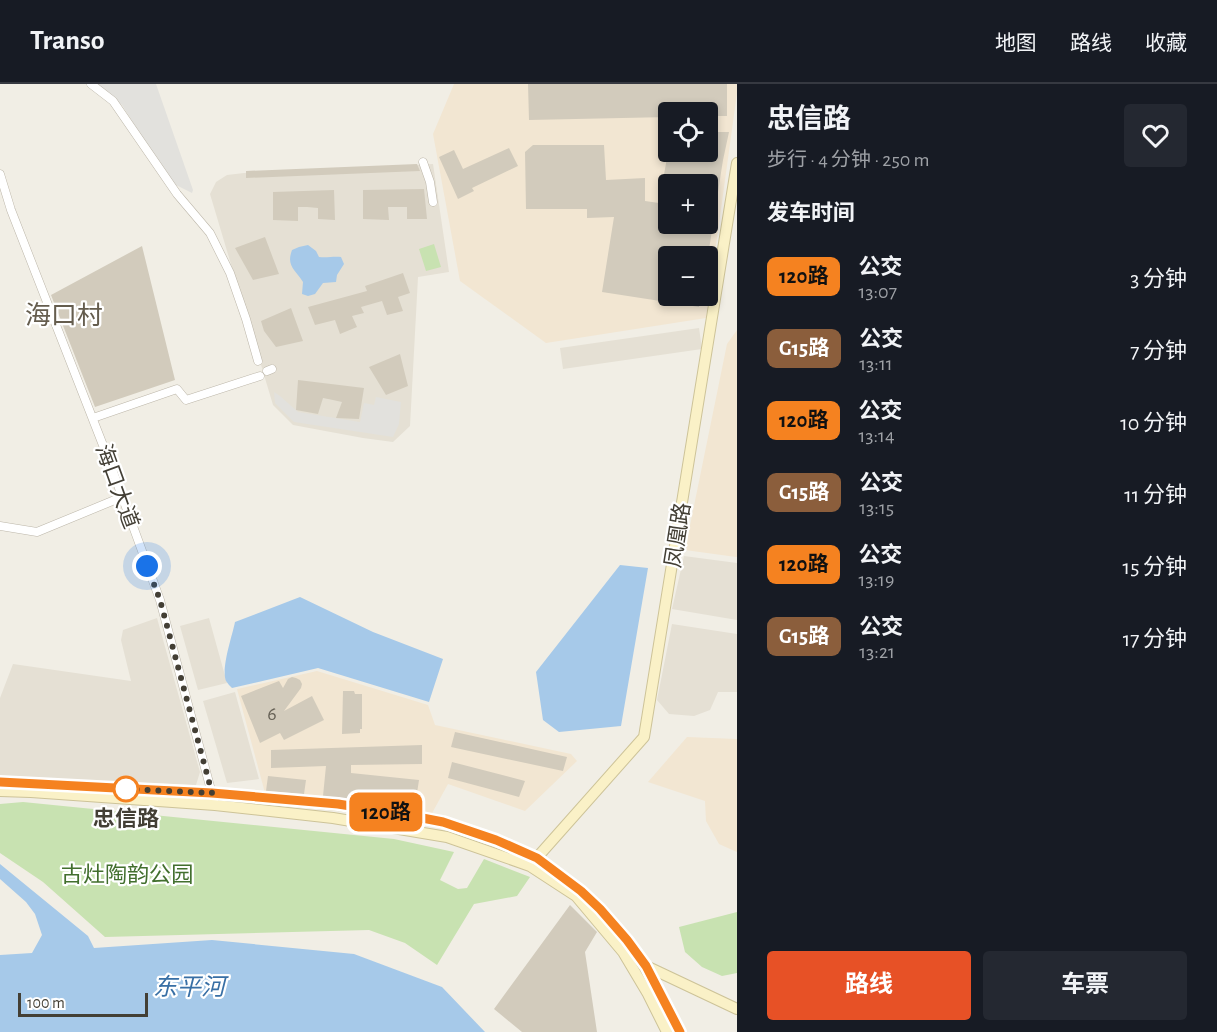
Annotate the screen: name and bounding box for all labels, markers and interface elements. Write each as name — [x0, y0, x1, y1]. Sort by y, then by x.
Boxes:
text: Transo — [30, 27, 105, 55]
text: 地图 — [995, 33, 1037, 54]
text: 路线 — [1070, 33, 1112, 54]
text: 收藏 — [1145, 33, 1187, 54]
map controls — [658, 102, 718, 306]
button: locate — [658, 102, 718, 162]
button: heart — [1124, 104, 1187, 167]
text: 忠信路 — [767, 106, 851, 134]
text: 步行 · 4 分钟 · 250 m — [767, 150, 930, 170]
button: + — [658, 174, 718, 234]
text: 发车时间 — [767, 202, 855, 224]
button: − — [658, 246, 718, 306]
text: 公交 — [858, 256, 902, 278]
text: 120路 — [779, 266, 828, 287]
text: 3 分钟 — [1130, 268, 1187, 290]
text: 13:07 — [858, 282, 897, 302]
district label: 海口村 — [25, 302, 103, 329]
text: 公交 — [859, 328, 903, 350]
text: G15路 — [779, 338, 829, 359]
text: 7 分钟 — [1130, 340, 1187, 362]
text: 13:11 — [859, 354, 893, 374]
text: 公交 — [858, 400, 902, 422]
text: 120路 — [779, 410, 828, 431]
text: 10 分钟 — [1120, 412, 1187, 434]
text: 13:14 — [858, 426, 895, 446]
street label: 海口大道 — [92, 441, 143, 531]
text: 公交 — [859, 472, 903, 494]
text: G15路 — [779, 482, 829, 503]
text: 11 分钟 — [1124, 484, 1187, 506]
text: 13:15 — [859, 498, 894, 518]
street label: 凤凰路 — [661, 501, 694, 569]
text: 公交 — [858, 544, 902, 566]
your location — [132, 551, 162, 581]
text: 120路 — [779, 554, 828, 575]
text: 15 分钟 — [1123, 556, 1187, 578]
text: 13:19 — [858, 570, 894, 590]
text: 公交 — [859, 616, 903, 638]
text: G15路 — [779, 626, 829, 647]
text: 17 分钟 — [1123, 628, 1187, 650]
text: 13:21 — [859, 642, 895, 662]
house number: 6 — [267, 704, 277, 724]
marker: 忠信路 — [113, 776, 139, 802]
line badge: 120路 — [344, 792, 428, 832]
text: 120路 — [361, 802, 411, 823]
place label: 忠信路 — [93, 807, 159, 830]
park label: 古灶陶韵公园 — [61, 863, 193, 886]
button: 路线 — [767, 951, 971, 1020]
button: 车票 — [983, 951, 1187, 1020]
water label: 东平河 — [153, 974, 229, 1000]
scale bar — [18, 990, 148, 1018]
text: 100 m — [27, 995, 65, 1011]

